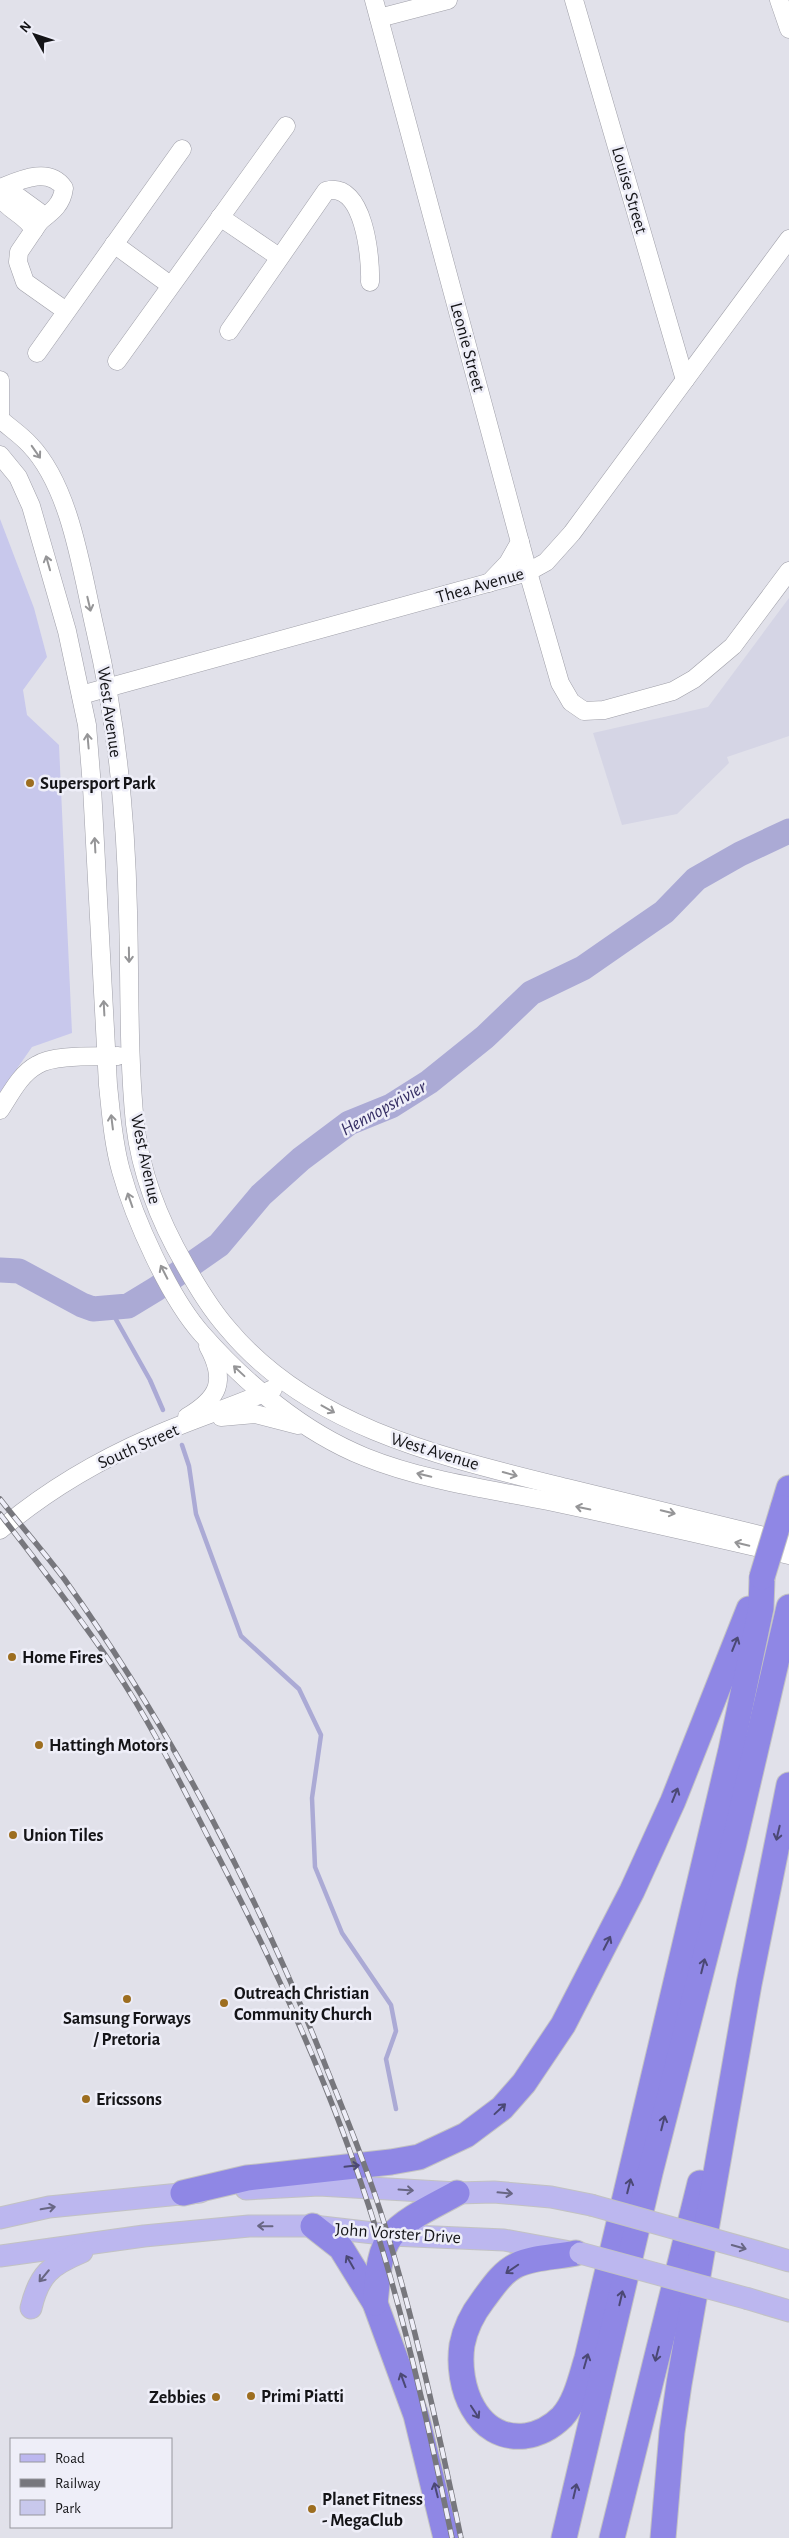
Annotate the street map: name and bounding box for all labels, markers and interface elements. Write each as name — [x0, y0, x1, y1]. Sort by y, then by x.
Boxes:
north arrow — [10, 10, 60, 60]
text: N — [17, 19, 34, 36]
street label: Louise Street — [608, 145, 650, 236]
street label: Leonie Street — [447, 301, 488, 394]
one-way arrow — [31, 445, 41, 459]
one-way arrow — [42, 555, 52, 571]
street label: Thea Avenue — [435, 565, 526, 607]
one-way arrow — [85, 596, 94, 612]
street label: West Avenue — [94, 666, 124, 759]
one-way arrow — [83, 733, 93, 749]
place label: Supersport Park — [40, 775, 156, 793]
marker: Supersport Park — [24, 777, 36, 789]
one-way arrow — [91, 838, 100, 854]
one-way arrow — [124, 946, 134, 963]
one-way arrow — [100, 1000, 109, 1016]
water label: Hennopsrivier — [338, 1077, 430, 1140]
street label: West Avenue — [127, 1113, 163, 1206]
one-way arrow — [107, 1114, 117, 1130]
one-way arrow — [125, 1192, 135, 1208]
one-way arrow — [159, 1265, 169, 1280]
one-way arrow — [233, 1365, 246, 1377]
one-way arrow — [321, 1404, 335, 1414]
street label: South Street — [95, 1421, 182, 1473]
street label: West Avenue — [388, 1430, 481, 1474]
one-way arrow — [502, 1469, 518, 1479]
one-way arrow — [416, 1470, 432, 1479]
one-way arrow — [575, 1503, 591, 1512]
one-way arrow — [659, 1508, 675, 1517]
one-way arrow — [734, 1539, 750, 1548]
one-way arrow — [731, 1637, 740, 1652]
place label: Home Fires — [22, 1649, 103, 1667]
marker: Home Fires — [6, 1651, 18, 1663]
place label: Hattingh Motors — [49, 1737, 169, 1755]
marker: Hattingh Motors — [33, 1739, 45, 1751]
one-way arrow — [671, 1788, 681, 1803]
one-way arrow — [773, 1824, 782, 1840]
place label: Union Tiles — [23, 1827, 103, 1845]
marker: Union Tiles — [7, 1829, 19, 1841]
one-way arrow — [602, 1935, 612, 1950]
one-way arrow — [699, 1958, 708, 1974]
place label: Outreach Christian Community Church — [234, 1985, 372, 2024]
marker: Samsung Forways / Pretoria — [121, 1993, 133, 2005]
marker: Outreach Christian Community Church — [218, 1997, 230, 2009]
place label: Samsung Forways / Pretoria — [63, 2010, 191, 2049]
place label: Ericssons — [96, 2091, 162, 2109]
marker: Ericssons — [80, 2093, 92, 2105]
one-way arrow — [494, 2103, 506, 2115]
one-way arrow — [659, 2116, 668, 2132]
one-way arrow — [344, 2161, 360, 2171]
one-way arrow — [625, 2179, 634, 2195]
one-way arrow — [398, 2186, 414, 2195]
one-way arrow — [497, 2189, 513, 2198]
one-way arrow — [39, 2203, 55, 2213]
one-way arrow — [257, 2221, 273, 2231]
street label: John Vorster Drive — [334, 2221, 461, 2247]
one-way arrow — [730, 2242, 746, 2252]
one-way arrow — [344, 2255, 354, 2269]
one-way arrow — [505, 2264, 519, 2274]
one-way arrow — [39, 2269, 50, 2282]
one-way arrow — [616, 2291, 626, 2307]
one-way arrow — [652, 2345, 661, 2361]
one-way arrow — [582, 2354, 591, 2370]
one-way arrow — [398, 2372, 407, 2388]
place label: Primi Piatti — [261, 2388, 344, 2406]
place label: Zebbies — [149, 2389, 206, 2407]
marker: Primi Piatti — [245, 2390, 257, 2402]
marker: Zebbies — [210, 2391, 222, 2403]
one-way arrow — [470, 2404, 480, 2418]
legend — [10, 2438, 172, 2528]
text: Road — [55, 2451, 85, 2466]
text: Railway — [55, 2476, 101, 2491]
one-way arrow — [431, 2483, 440, 2499]
one-way arrow — [571, 2483, 580, 2499]
place label: Planet Fitness - MegaClub — [322, 2491, 423, 2530]
text: Park — [55, 2501, 81, 2516]
marker: Planet Fitness - MegaClub — [306, 2503, 318, 2515]

